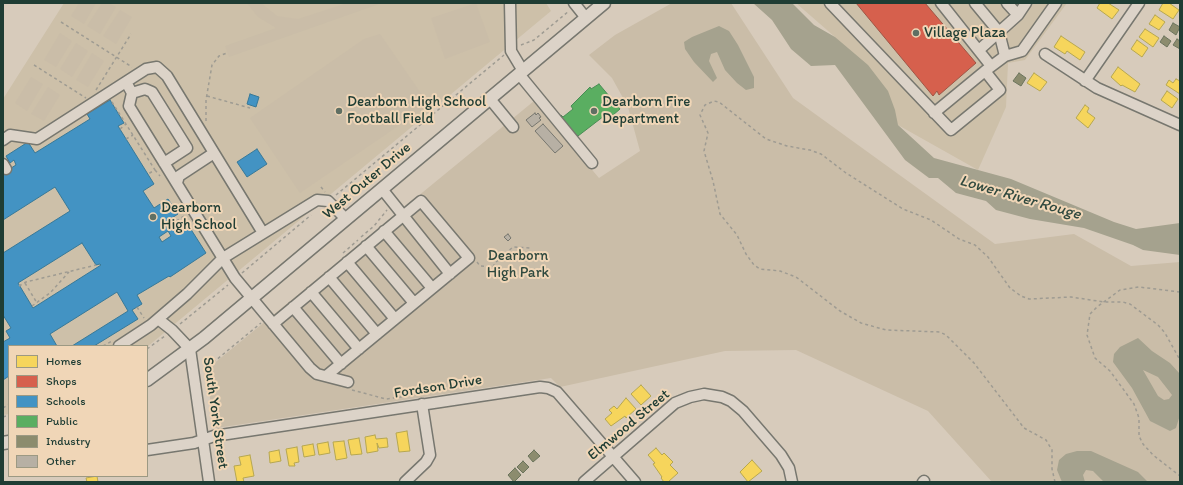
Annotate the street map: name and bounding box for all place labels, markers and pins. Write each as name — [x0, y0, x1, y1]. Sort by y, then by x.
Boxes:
place label: Village Plaza — [924, 24, 1006, 42]
marker: Village Plaza — [911, 28, 921, 38]
place label: Dearborn High School Football Field — [347, 93, 486, 128]
place label: Dearborn Fire Department — [602, 93, 690, 128]
marker: Dearborn High School Football Field — [334, 106, 344, 116]
marker: Dearborn Fire Department — [589, 106, 599, 116]
place label: Dearborn High School — [161, 199, 237, 234]
marker: Dearborn High School — [148, 212, 158, 222]

